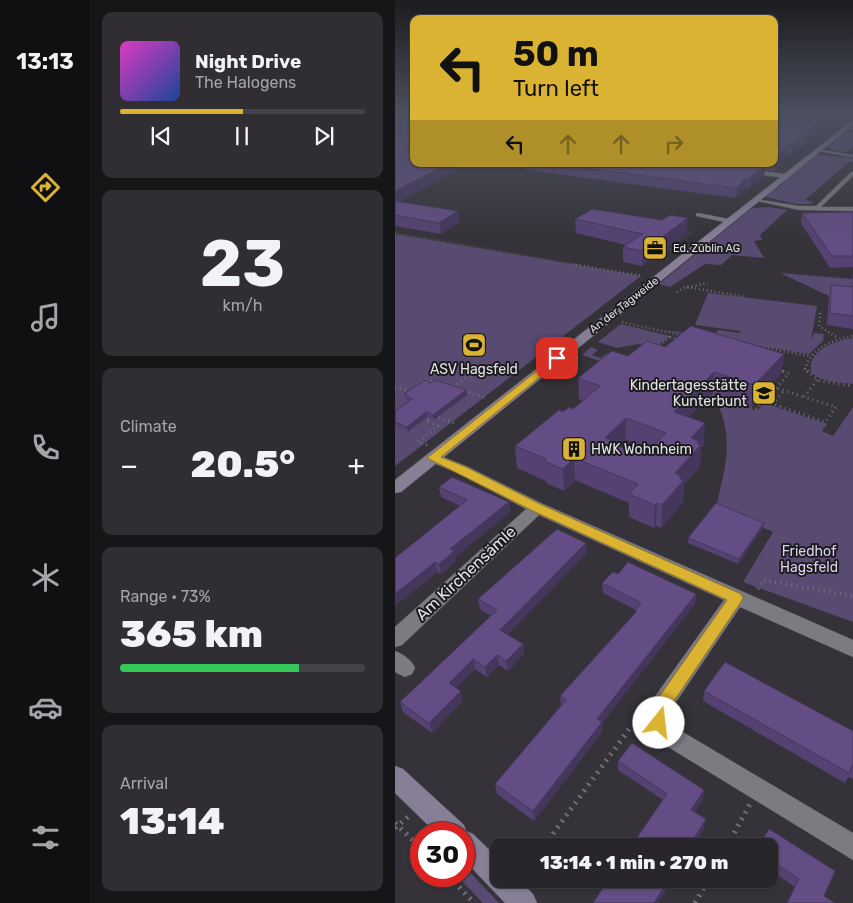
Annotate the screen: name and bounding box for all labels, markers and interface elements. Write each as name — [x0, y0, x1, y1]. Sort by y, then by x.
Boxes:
text: 50 m — [513, 33, 599, 75]
icon: left — [430, 35, 495, 100]
text: 13:13 — [16, 48, 74, 75]
text: Night Drive — [195, 50, 301, 73]
text: The Halogens — [195, 73, 296, 92]
text: Turn left — [513, 75, 599, 102]
icon: previous — [147, 122, 175, 150]
icon: pause — [228, 122, 256, 150]
icon: next — [310, 122, 338, 150]
icon: left — [501, 130, 529, 158]
icon: ahead — [554, 130, 582, 158]
icon: ahead — [607, 130, 635, 158]
icon: right — [660, 130, 688, 158]
icon: directions — [28, 170, 63, 205]
text: 23 — [200, 225, 285, 302]
office icon: Ed. Züblin AG — [642, 235, 668, 261]
place label: Ed. Züblin AG — [673, 242, 740, 255]
street label: An der Tagweide — [587, 274, 661, 336]
text: km/h — [223, 296, 262, 315]
icon: music — [28, 300, 63, 335]
sports icon: ASV Hagsfeld — [461, 332, 487, 358]
pin — [536, 337, 578, 379]
icon: arrive — [543, 344, 571, 372]
place label: ASV Hagsfeld — [430, 361, 518, 378]
place label: Kindertagesstätte Kunterbunt — [630, 377, 748, 410]
school or university icon: Kindertagesstätte Kunterbunt — [751, 380, 777, 406]
text: Climate — [120, 417, 177, 436]
icon: phone — [28, 430, 63, 465]
building icon: HWK Wohnheim — [561, 436, 587, 462]
text: 20.5° — [190, 441, 295, 487]
place label: HWK Wohnheim — [591, 441, 692, 458]
text: − — [120, 449, 138, 482]
text: + — [348, 449, 365, 482]
street label: Am Kirchensämle — [412, 522, 520, 624]
park label: Friedhof Hagsfeld — [780, 543, 838, 576]
icon: climate — [28, 560, 63, 595]
text: Range · 73% — [120, 587, 211, 606]
text: 365 km — [120, 611, 263, 657]
icon: car — [28, 690, 63, 725]
position arrow — [632, 696, 684, 748]
text: Arrival — [120, 774, 168, 793]
text: 13:14 — [120, 798, 225, 844]
icon: filters — [28, 820, 63, 855]
speed limit sign: 30 — [410, 822, 475, 887]
text: 13:14 · 1 min · 270 m — [540, 851, 728, 874]

